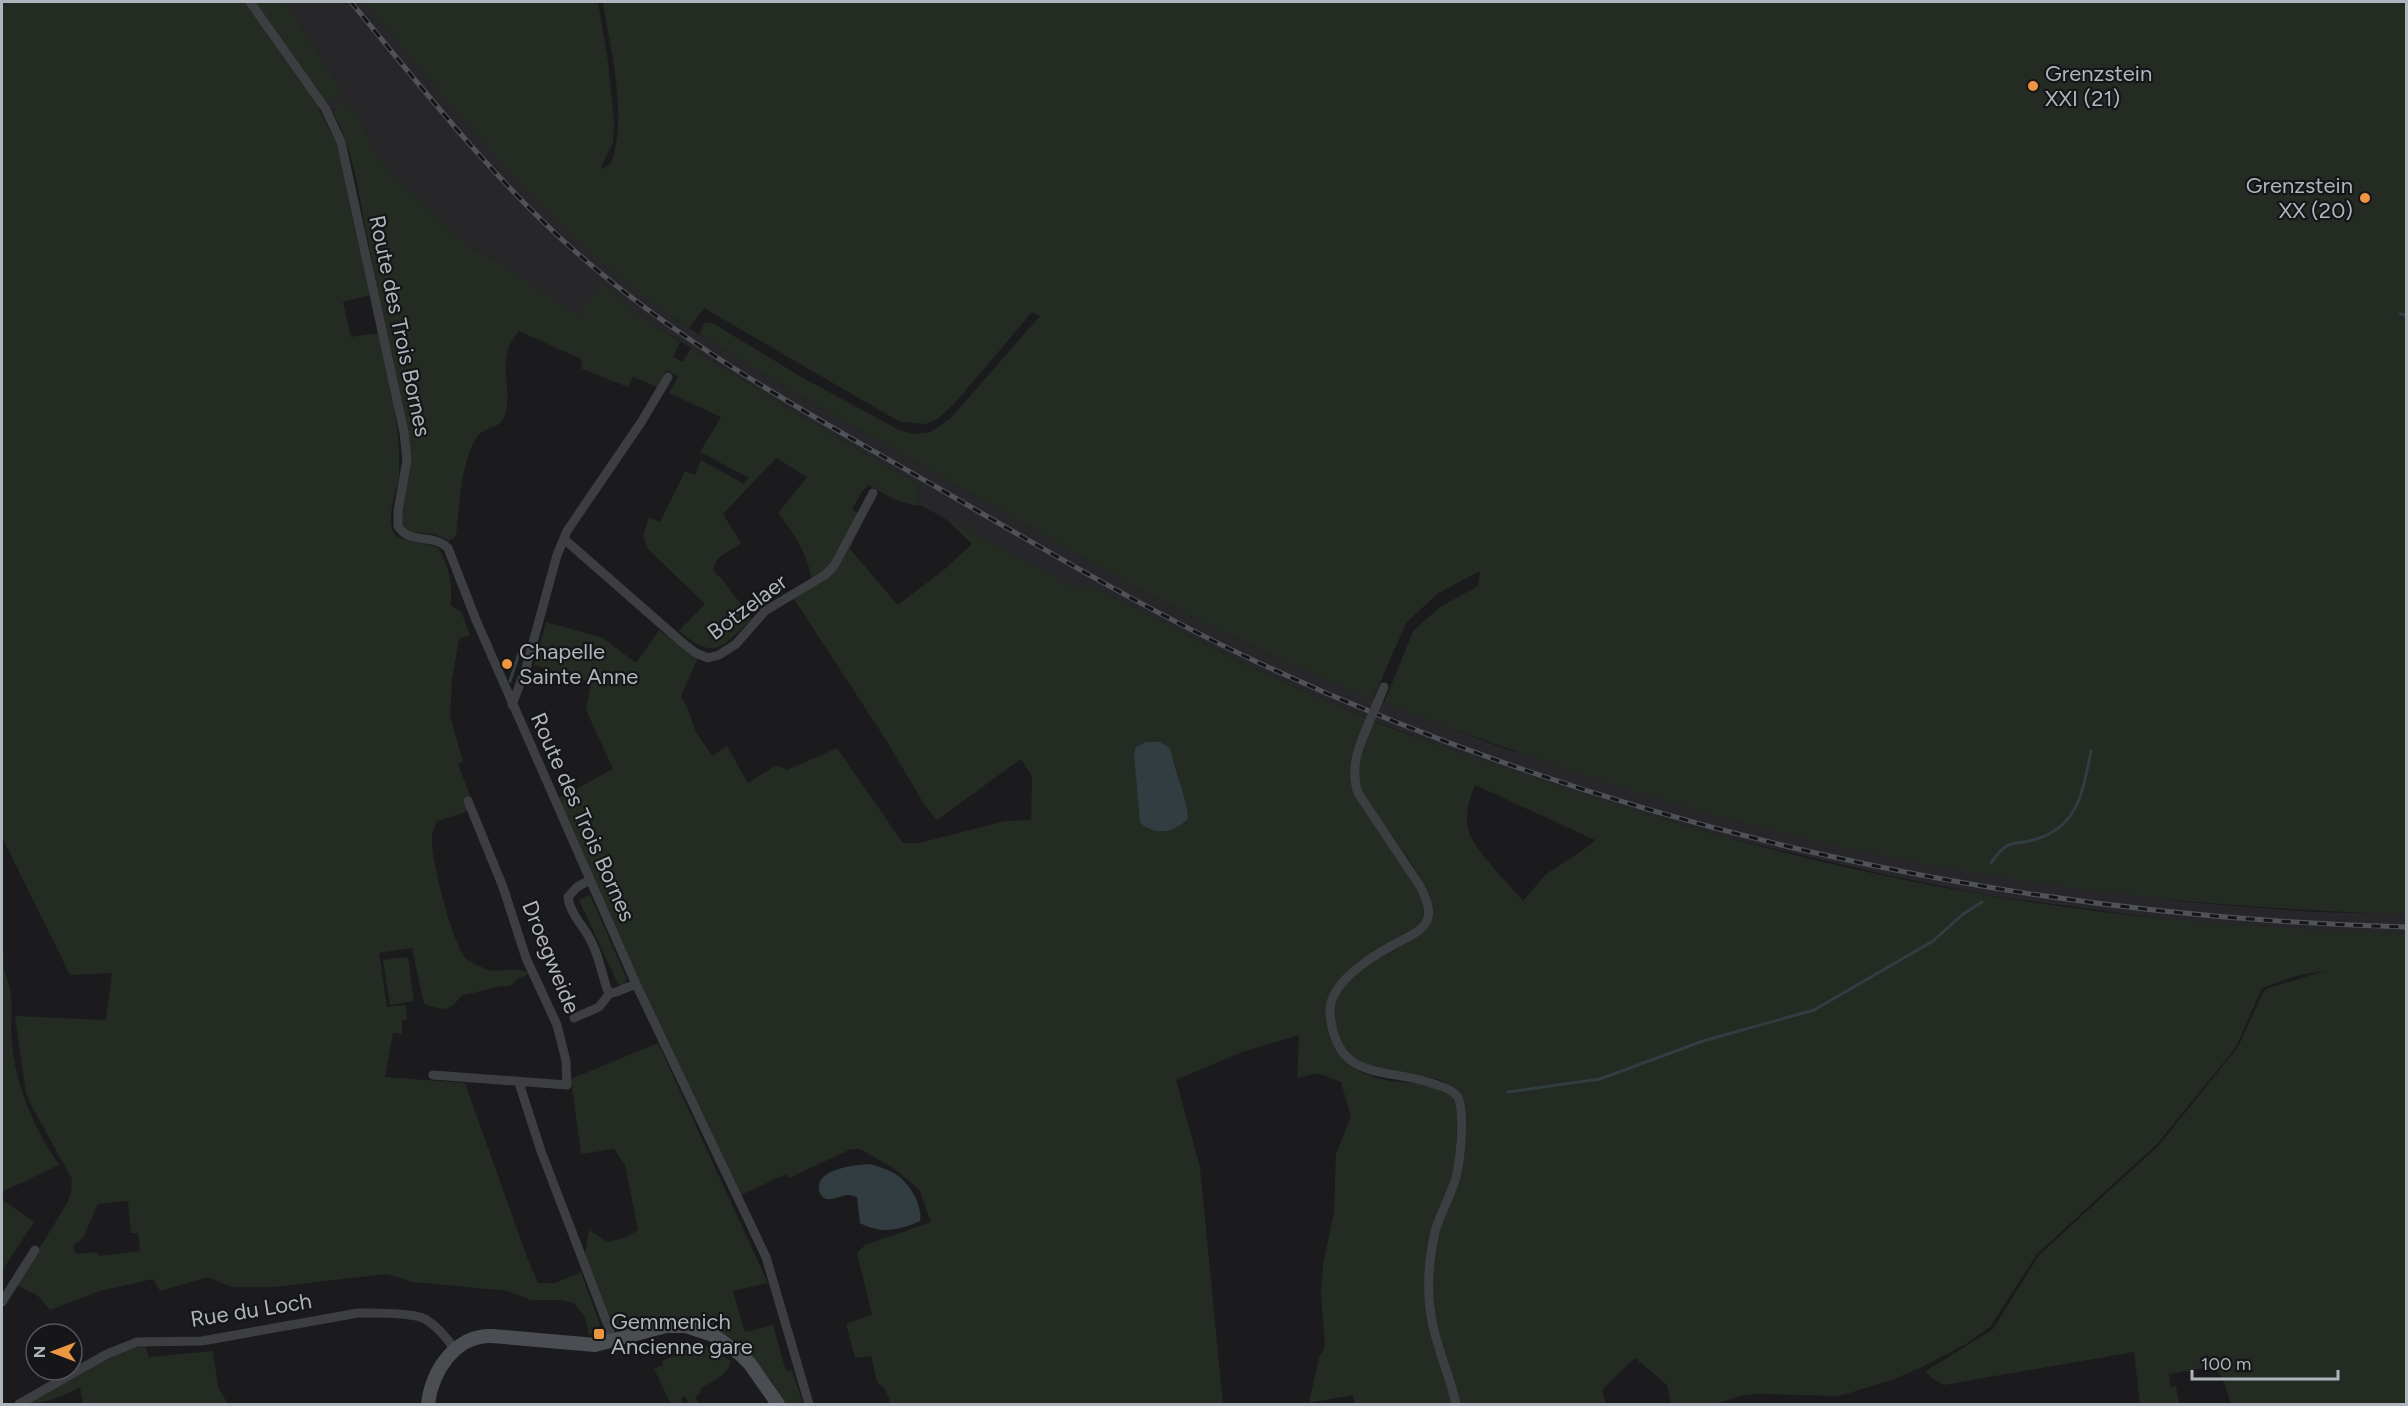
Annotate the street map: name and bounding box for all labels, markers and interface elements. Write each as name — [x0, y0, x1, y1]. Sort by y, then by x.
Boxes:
place label: Grenzstein XXI (21) — [2045, 60, 2152, 112]
marker: Grenzstein XXI (21) — [2026, 79, 2040, 93]
place label: Grenzstein XX (20) — [2246, 172, 2353, 224]
marker: Grenzstein XX (20) — [2358, 191, 2372, 205]
street label: Route des Trois Bornes — [363, 213, 437, 439]
street label: Botzelaer — [702, 568, 793, 646]
place label: Chapelle Sainte Anne — [519, 638, 638, 690]
marker: Chapelle Sainte Anne — [500, 657, 514, 671]
street label: Route des Trois Bornes — [525, 709, 641, 925]
street label: Droegweide — [516, 897, 586, 1017]
street label: Rue du Loch — [188, 1287, 314, 1333]
place label: Gemmenich Ancienne gare — [611, 1308, 753, 1360]
north arrow — [24, 1322, 84, 1382]
marker: Gemmenich Ancienne gare — [592, 1327, 606, 1341]
scale bar — [2192, 1343, 2338, 1381]
text: N — [30, 1346, 49, 1358]
text: 100 m — [2201, 1353, 2251, 1375]

